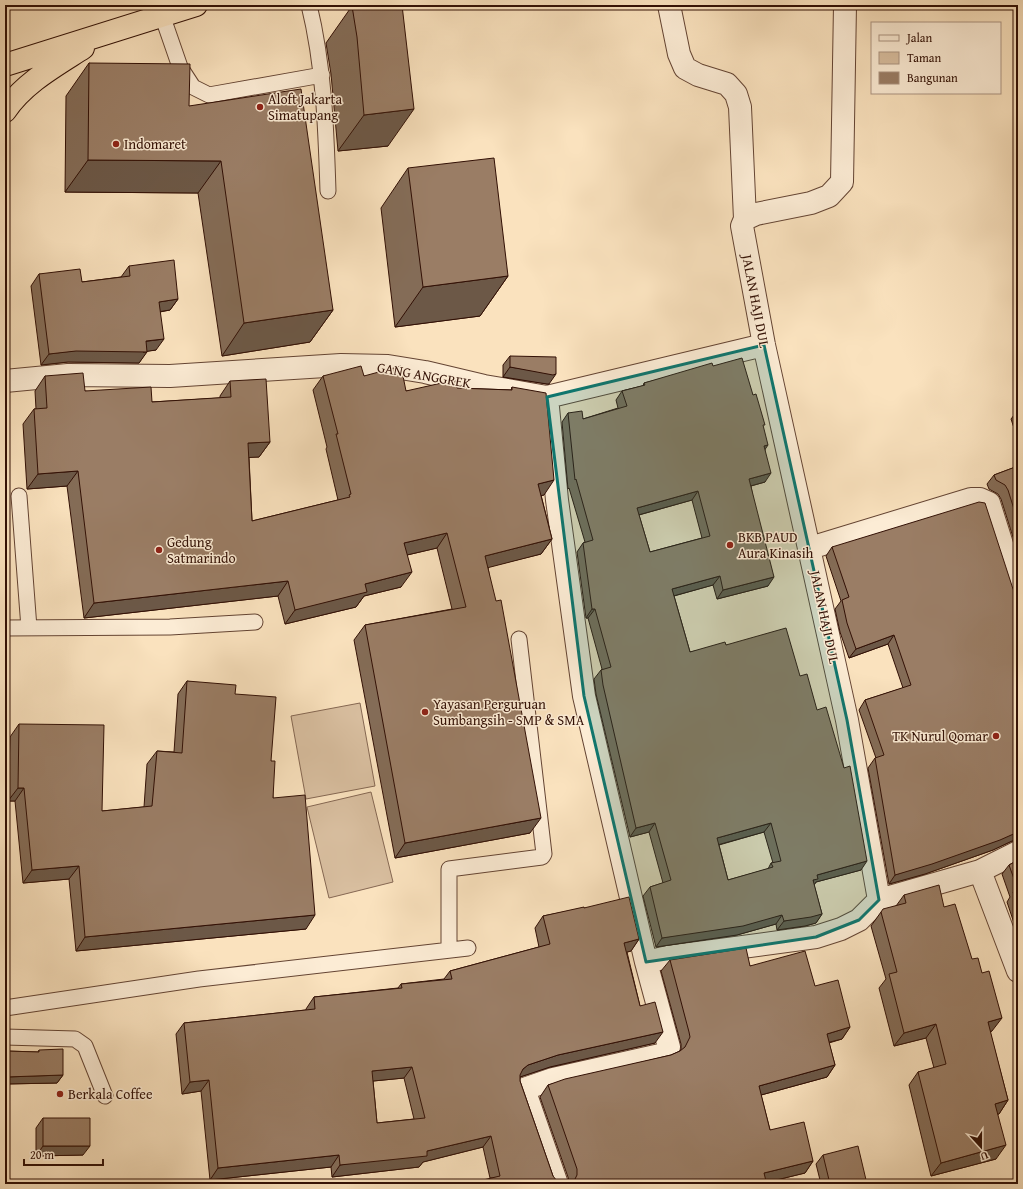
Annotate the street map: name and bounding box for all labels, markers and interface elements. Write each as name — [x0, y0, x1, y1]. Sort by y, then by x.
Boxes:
legend — [871, 22, 1001, 94]
text: Jalan — [905, 29, 932, 46]
text: Taman — [907, 49, 941, 66]
text: Bangunan — [907, 69, 958, 86]
place label: Aloft Jakarta Simatupang — [268, 89, 343, 125]
marker: Aloft Jakarta Simatupang — [255, 102, 265, 112]
place label: Indomaret — [124, 134, 186, 154]
marker: Indomaret — [111, 139, 121, 149]
street label: JALAN HAJI DUL — [737, 251, 775, 349]
street label: GANG ANGGREK — [376, 357, 473, 393]
place label: BKB PAUD Aura Kinasih — [738, 527, 814, 563]
place label: Gedung Satmarindo — [167, 532, 236, 568]
marker: BKB PAUD Aura Kinasih — [725, 540, 735, 550]
marker: Gedung Satmarindo — [154, 545, 164, 555]
street label: JALAN HAJI DUL — [805, 567, 845, 666]
place label: Yayasan Perguruan Sumbangsih - SMP & SMA — [433, 694, 585, 730]
marker: Yayasan Perguruan Sumbangsih - SMP & SMA — [420, 707, 430, 717]
place label: TK Nurul Qomar — [892, 726, 988, 746]
marker: TK Nurul Qomar — [991, 731, 1001, 741]
place label: Berkala Coffee — [68, 1084, 153, 1104]
marker: Berkala Coffee — [55, 1089, 65, 1099]
north arrow — [961, 1127, 1001, 1167]
scale bar — [24, 1141, 103, 1167]
text: 20 m — [30, 1146, 54, 1163]
text: U — [978, 1148, 991, 1165]

